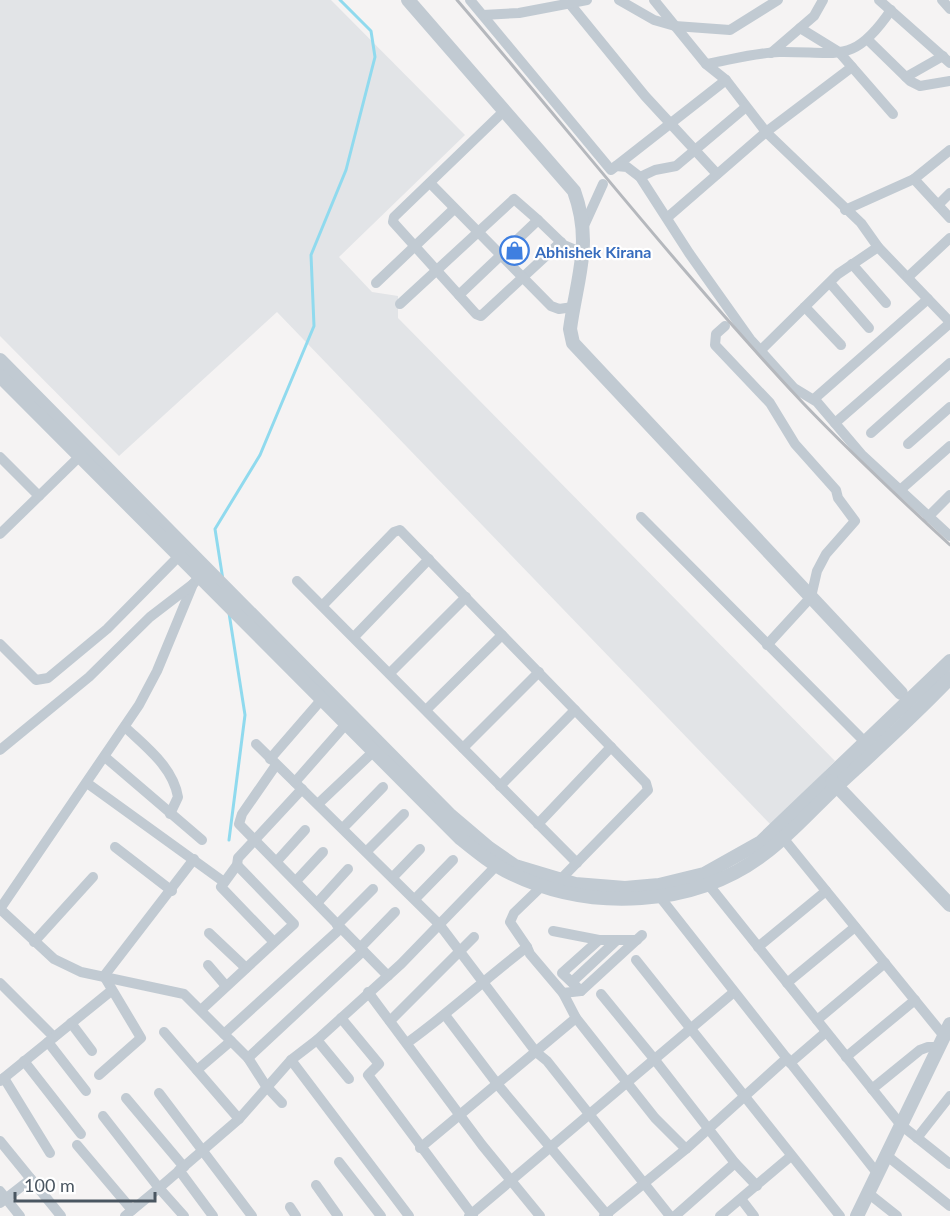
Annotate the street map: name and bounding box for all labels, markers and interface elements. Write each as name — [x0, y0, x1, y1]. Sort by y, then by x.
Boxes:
shop icon: Abhishek Kirana — [498, 235, 530, 267]
place label: Abhishek Kirana — [534, 242, 651, 261]
scale bar — [15, 1165, 154, 1203]
text: 100 m — [24, 1174, 75, 1196]

